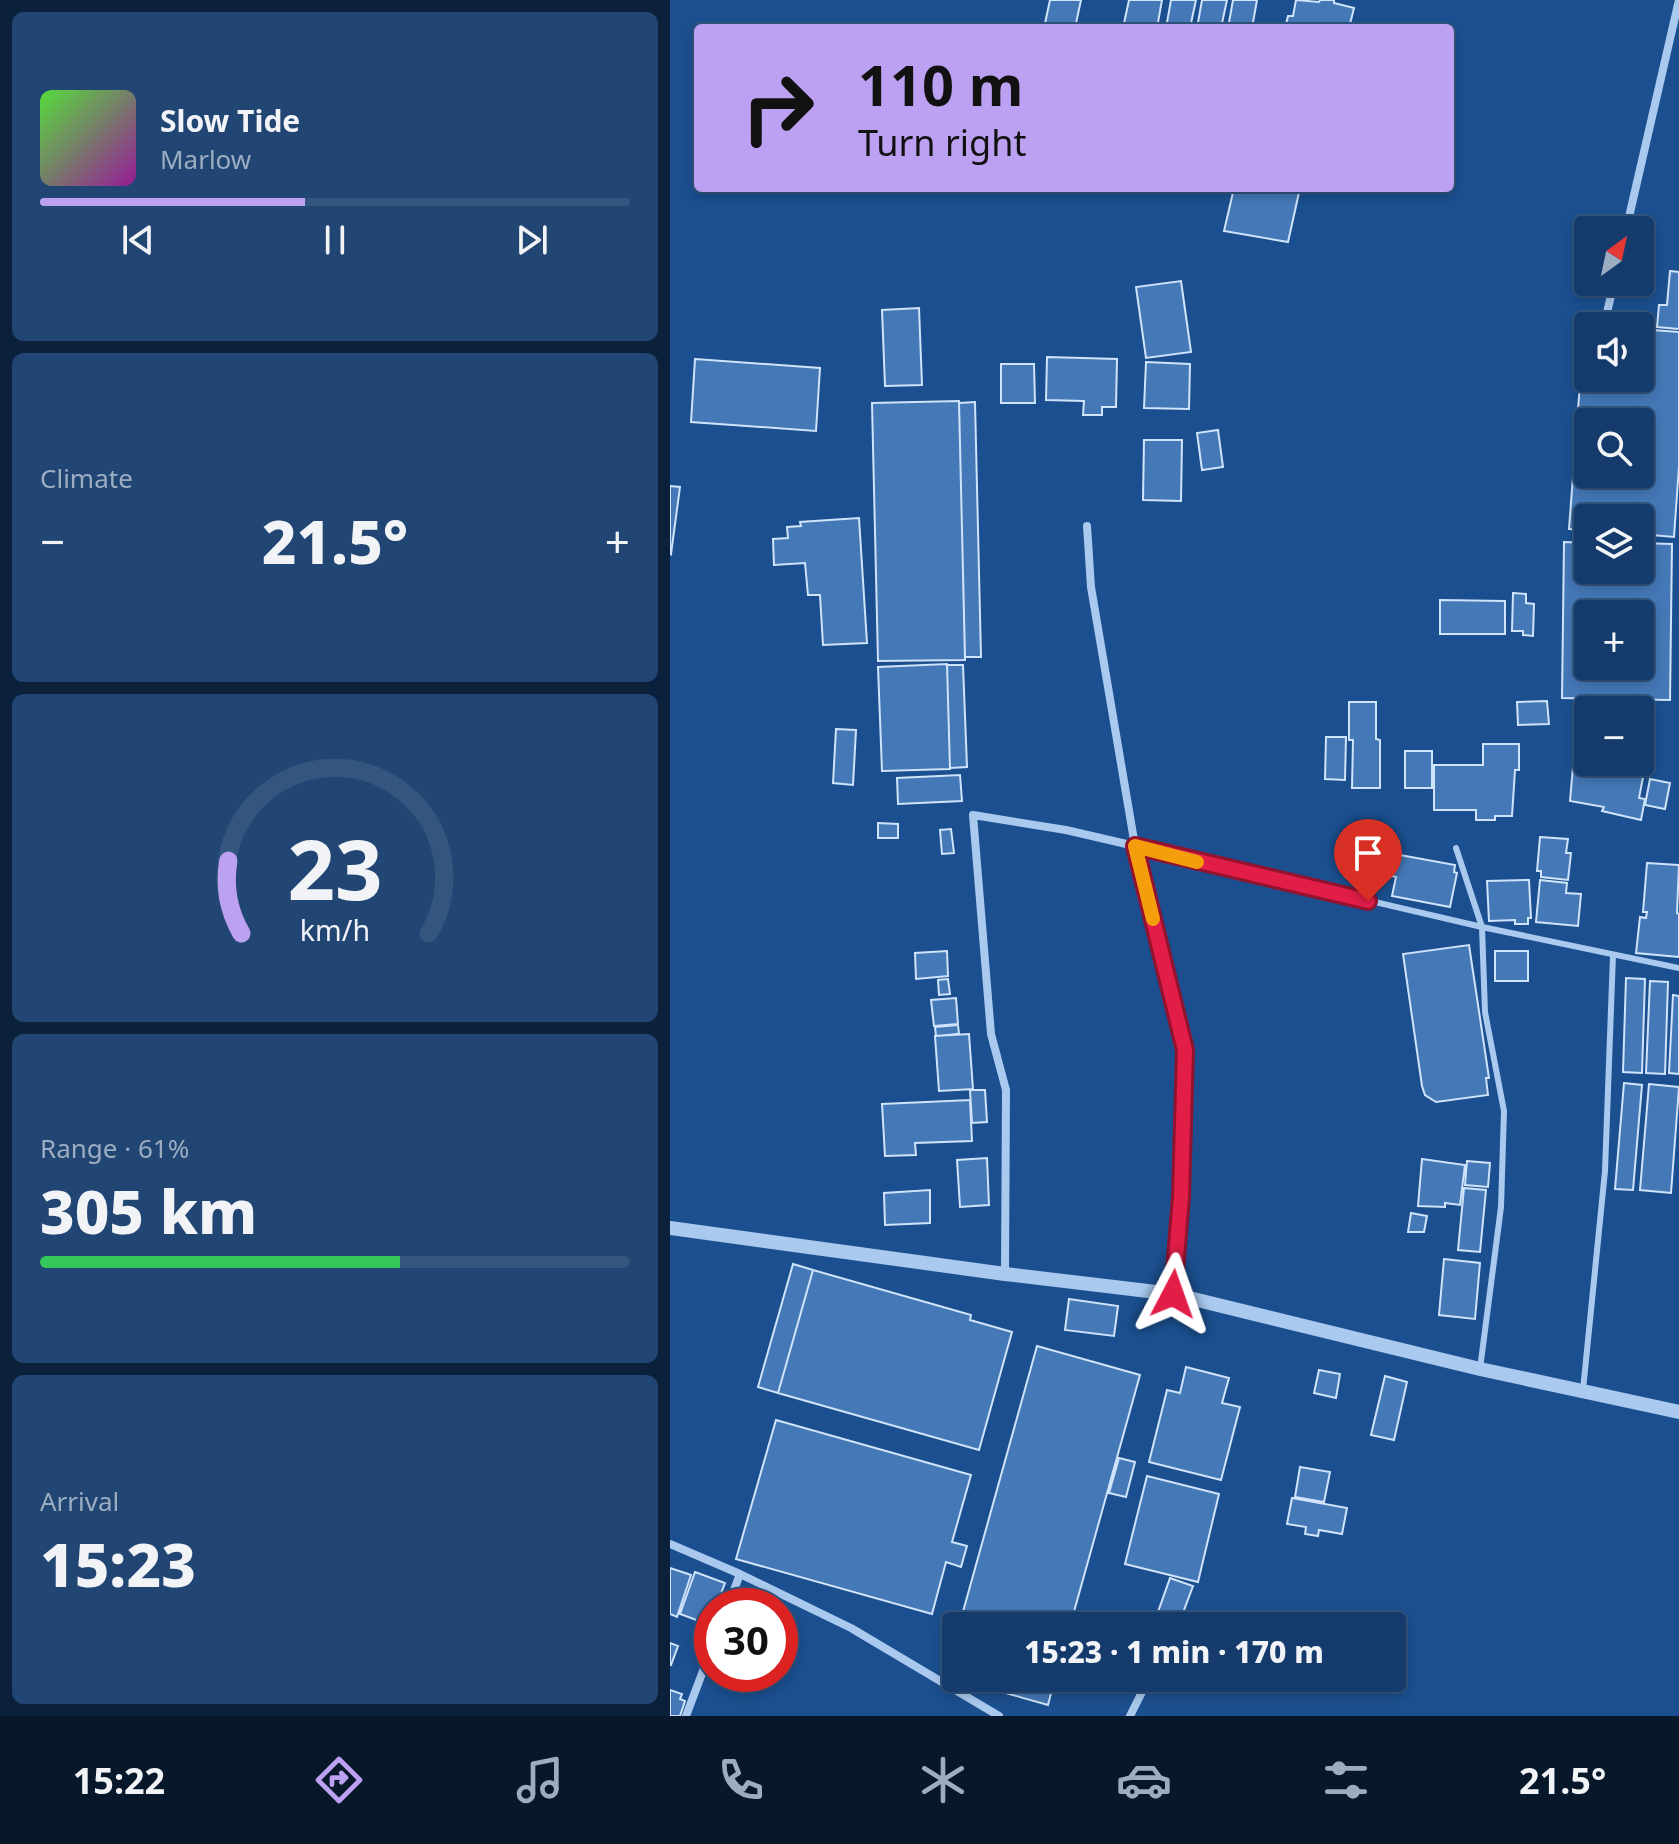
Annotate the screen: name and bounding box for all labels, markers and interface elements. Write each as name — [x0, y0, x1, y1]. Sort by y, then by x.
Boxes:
text: 110 m — [858, 46, 1023, 122]
icon: right — [726, 56, 830, 160]
text: Slow Tide — [160, 100, 300, 141]
text: Turn right — [858, 118, 1026, 167]
text: Marlow — [160, 141, 251, 177]
north arrow — [1574, 216, 1654, 296]
map controls — [1574, 216, 1654, 776]
icon: previous — [116, 218, 160, 262]
icon: pause — [313, 218, 357, 262]
icon: next — [510, 218, 554, 262]
button: sound — [1574, 312, 1654, 392]
button: search — [1574, 408, 1654, 488]
text: Climate — [40, 460, 133, 496]
text: 21.5° — [262, 500, 408, 582]
button: layers — [1574, 504, 1654, 584]
text: − — [40, 511, 65, 571]
text: + — [605, 511, 630, 571]
button: + — [1574, 600, 1654, 680]
button: − — [1574, 696, 1654, 776]
text: 23 — [287, 811, 383, 924]
pin — [1334, 819, 1402, 901]
icon: arrive — [1346, 831, 1390, 875]
text: km/h — [300, 910, 370, 949]
text: Range · 61% — [40, 1130, 189, 1166]
text: 305 km — [40, 1170, 257, 1252]
position arrow — [1131, 1252, 1215, 1336]
text: Arrival — [40, 1483, 119, 1519]
text: 15:23 — [40, 1523, 196, 1605]
speed limit sign: 30 — [694, 1588, 798, 1692]
text: 15:23 · 1 min · 170 m — [1024, 1631, 1324, 1672]
icon: directions — [311, 1752, 367, 1808]
icon: music — [512, 1752, 568, 1808]
icon: phone — [713, 1752, 769, 1808]
icon: climate — [915, 1752, 971, 1808]
icon: car — [1116, 1752, 1172, 1808]
icon: filters — [1318, 1752, 1374, 1808]
text: 15:22 — [73, 1756, 165, 1805]
text: 21.5° — [1519, 1756, 1606, 1805]

